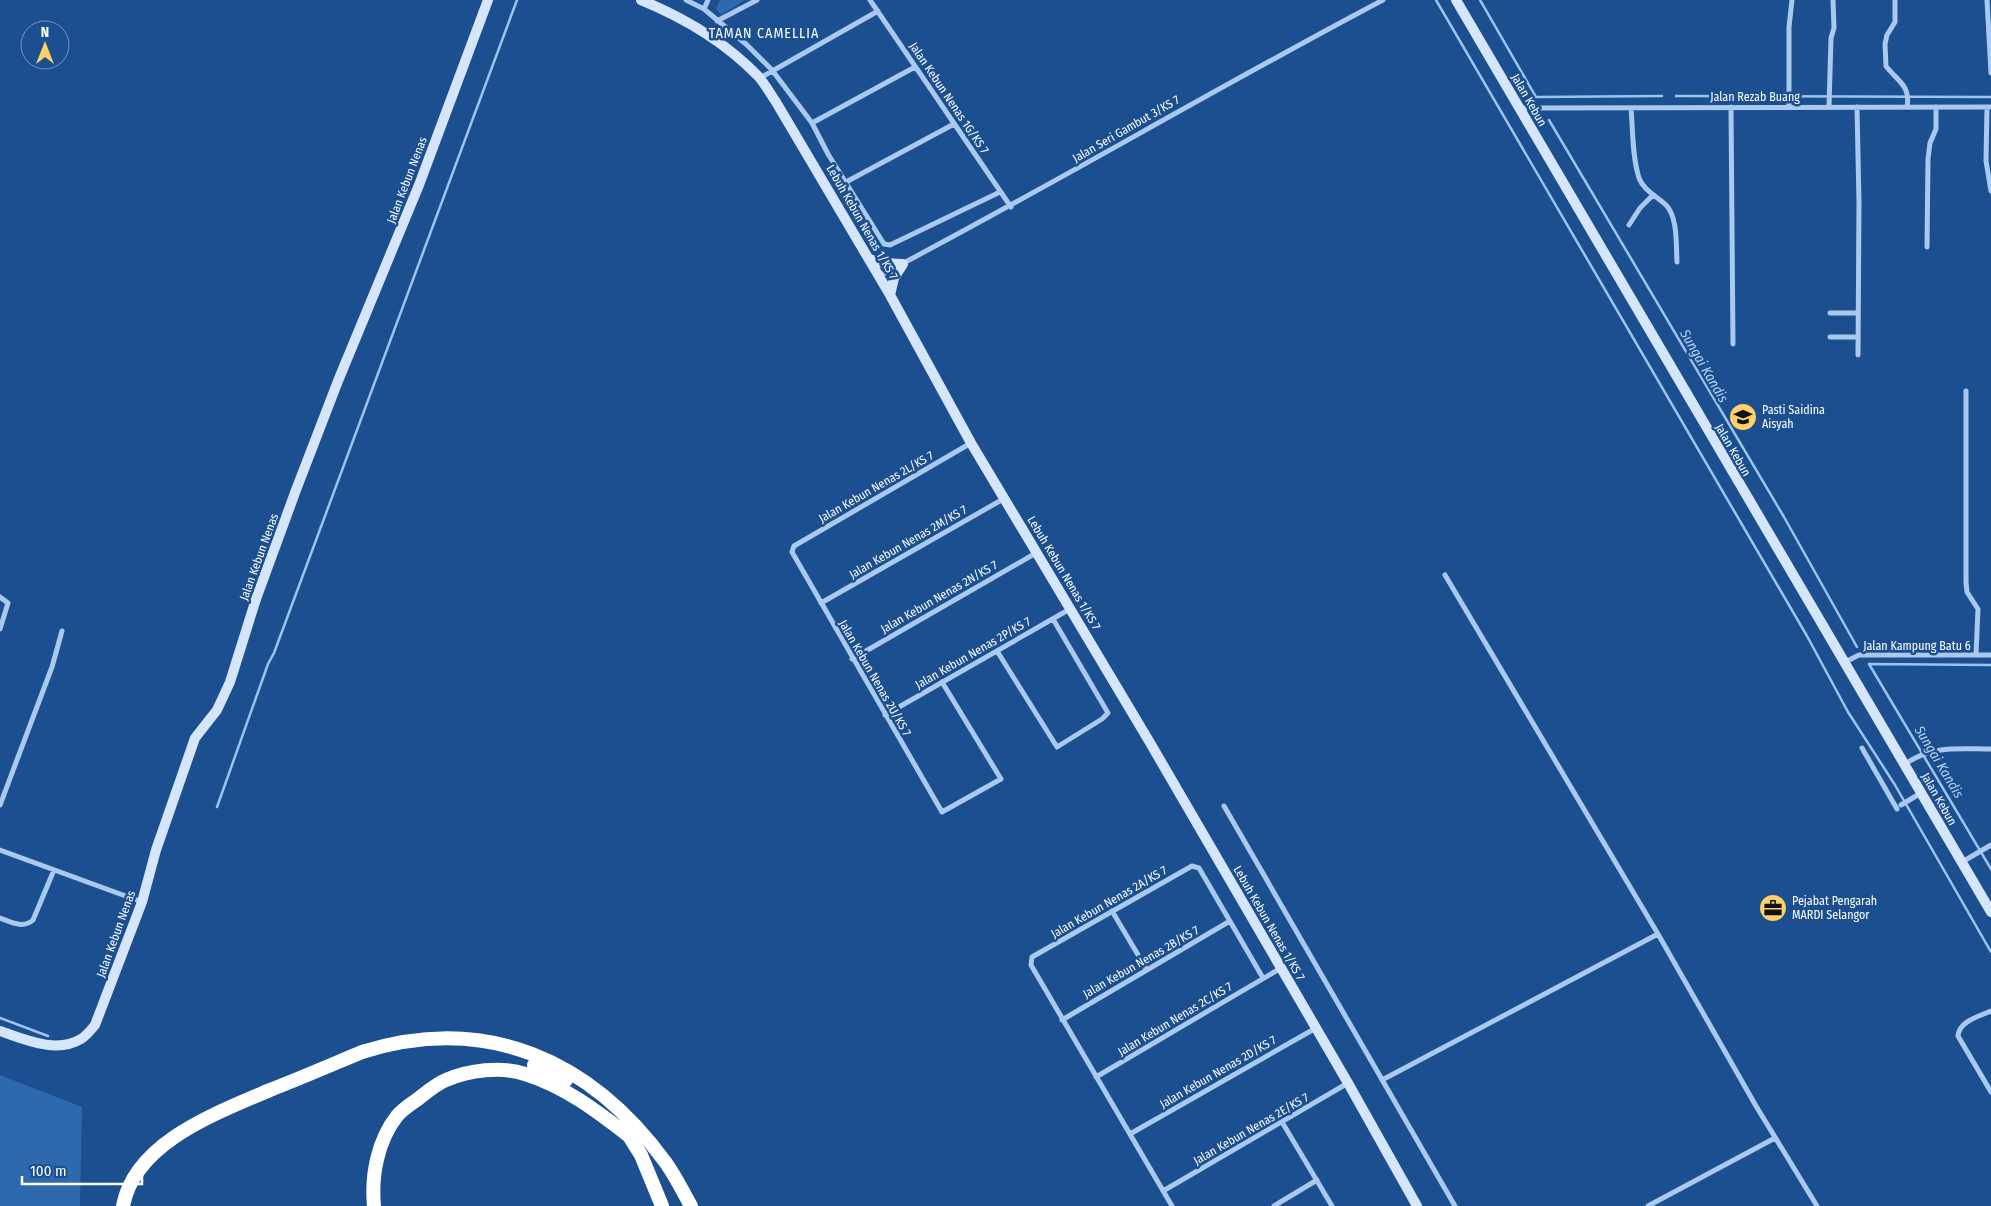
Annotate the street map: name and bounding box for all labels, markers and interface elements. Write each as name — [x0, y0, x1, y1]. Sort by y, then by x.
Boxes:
north arrow — [20, 20, 70, 70]
text: N — [41, 24, 49, 41]
district label: TAMAN CAMELLIA — [709, 25, 819, 42]
street label: Jalan Kebun Nenas 1G/KS 7 — [906, 40, 992, 156]
street label: Jalan Kebun — [1508, 71, 1550, 129]
street label: Jalan Rezab Buang — [1710, 90, 1800, 104]
street label: Jalan Seri Gambut 3/KS 7 — [1070, 93, 1182, 165]
street label: Jalan Kebun Nenas — [384, 135, 430, 225]
street label: Lebuh Kebun Nenas 1/KS 7 — [823, 162, 901, 282]
water label: Sungai Kandis — [1676, 326, 1732, 406]
school or university icon: Pasti Saidina Aisyah — [1728, 402, 1758, 432]
place label: Pasti Saidina Aisyah — [1762, 403, 1825, 431]
street label: Jalan Kebun — [1712, 421, 1754, 479]
street label: Jalan Kebun Nenas 2L/KS 7 — [816, 448, 936, 526]
street label: Jalan Kebun Nenas 2M/KS 7 — [847, 502, 969, 581]
street label: Jalan Kebun Nenas — [237, 512, 281, 602]
street label: Lebuh Kebun Nenas 1/KS 7 — [1024, 514, 1104, 632]
street label: Jalan Kebun Nenas 2N/KS 7 — [878, 558, 1000, 636]
street label: Jalan Kebun Nenas 2P/KS 7 — [913, 614, 1033, 692]
street label: Jalan Kebun Nenas 2U/KS 7 — [836, 617, 914, 739]
street label: Jalan Kampung Batu 6 — [1863, 639, 1971, 653]
water label: Sungai Kandis — [1910, 722, 1967, 801]
street label: Jalan Kebun — [1918, 770, 1960, 828]
street label: Jalan Kebun Nenas 2A/KS 7 — [1049, 863, 1170, 941]
street label: Lebuh Kebun Nenas 1/KS 7 — [1230, 863, 1308, 983]
street label: Jalan Kebun Nenas — [94, 889, 138, 979]
office icon: Pejabat Pengarah MARDI Selangor — [1758, 893, 1788, 923]
place label: Pejabat Pengarah MARDI Selangor — [1792, 894, 1877, 922]
street label: Jalan Kebun Nenas 2B/KS 7 — [1080, 923, 1202, 1001]
street label: Jalan Kebun Nenas 2C/KS 7 — [1115, 979, 1235, 1059]
street label: Jalan Kebun Nenas 2D/KS 7 — [1157, 1033, 1279, 1111]
street label: Jalan Kebun Nenas 2E/KS 7 — [1191, 1090, 1311, 1168]
scale bar — [22, 1154, 142, 1186]
text: 100 m — [30, 1162, 67, 1180]

